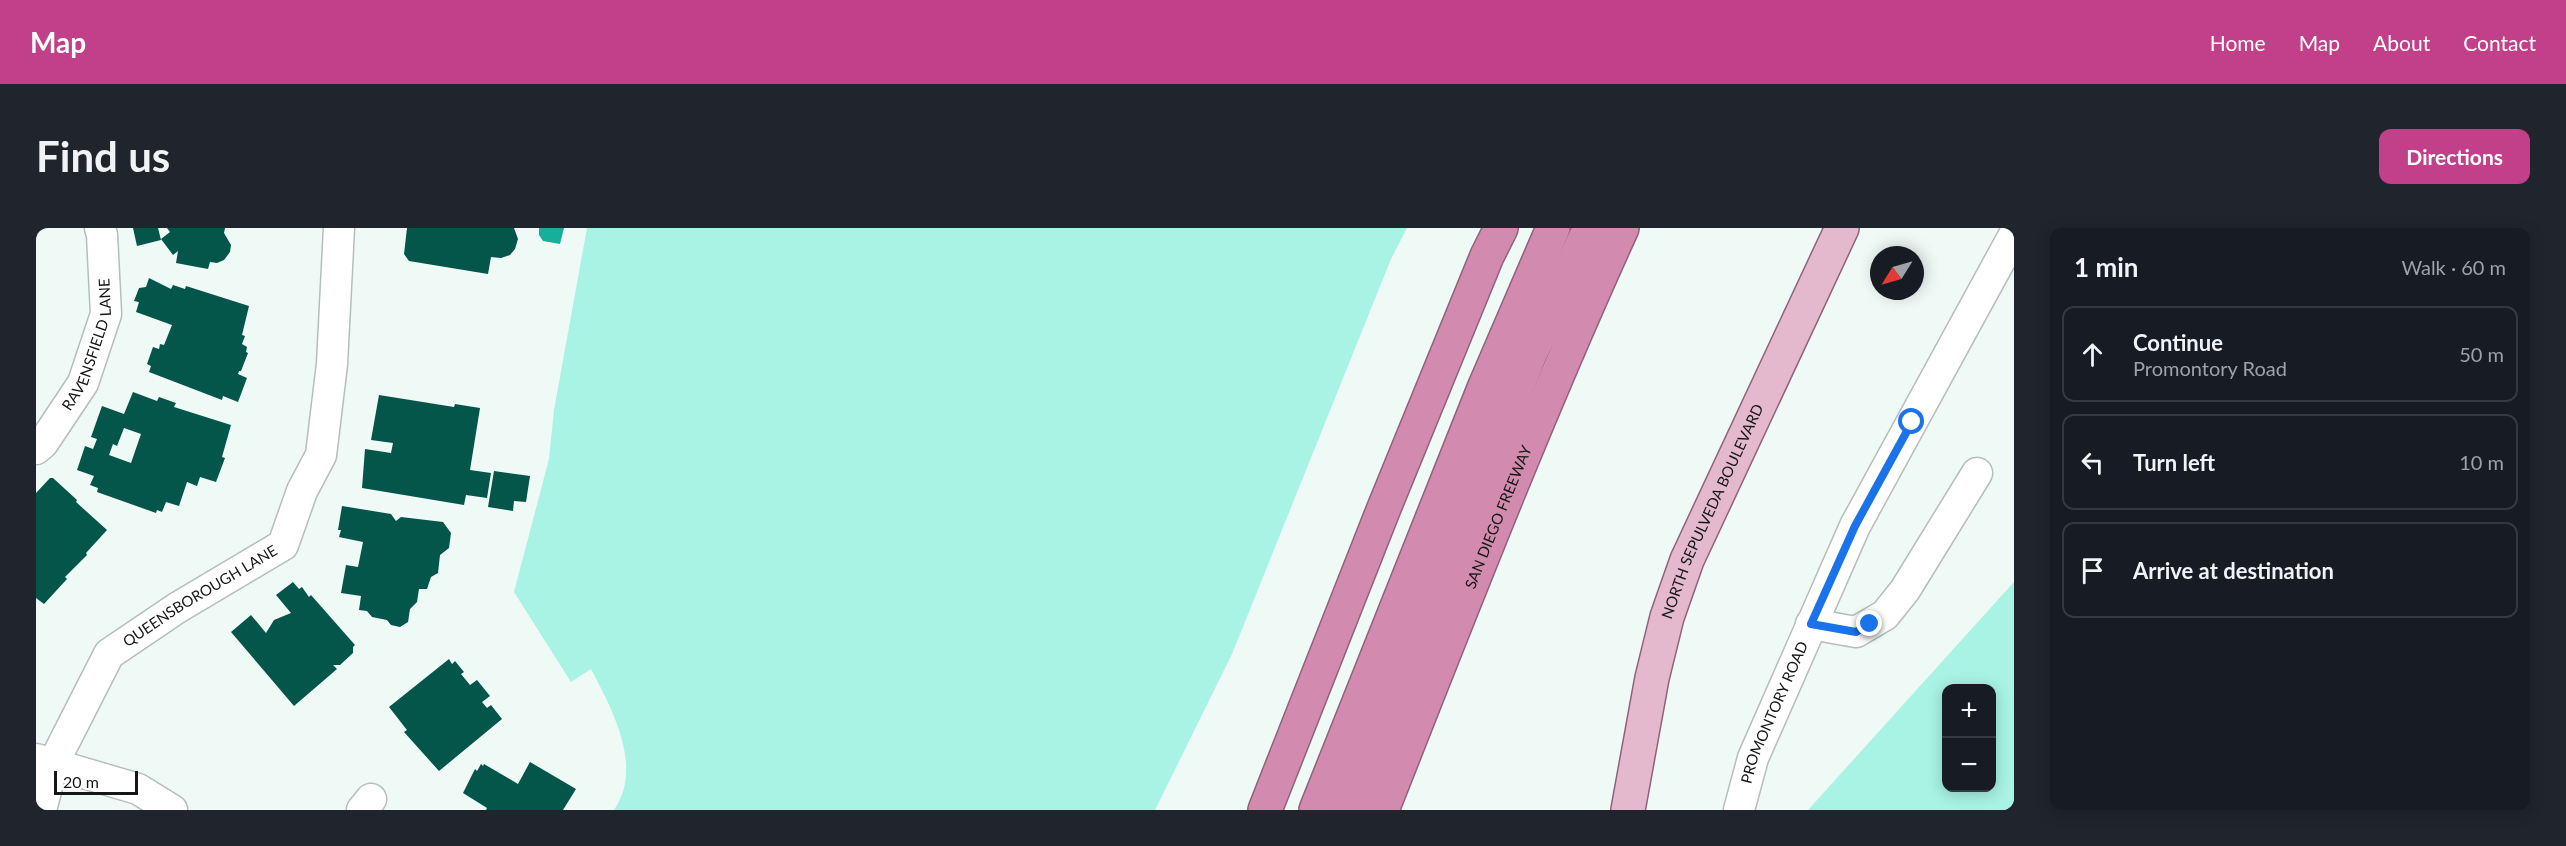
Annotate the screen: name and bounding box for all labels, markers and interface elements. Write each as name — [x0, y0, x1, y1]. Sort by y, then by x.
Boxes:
text: Map — [30, 25, 86, 59]
text: Home — [2210, 30, 2266, 55]
text: Map — [2299, 30, 2340, 55]
text: About — [2373, 30, 2430, 55]
text: Contact — [2463, 30, 2536, 55]
button: Directions — [2379, 129, 2530, 184]
text: Find us — [36, 131, 170, 181]
north arrow — [1870, 246, 1924, 300]
text: 1 min — [2074, 251, 2138, 283]
text: Walk · 60 m — [2401, 255, 2506, 279]
street label: RAVENSFIELD LANE — [57, 278, 114, 413]
text: Continue — [2133, 329, 2223, 356]
icon: ahead — [2076, 338, 2109, 371]
text: 50 m — [2459, 342, 2504, 366]
text: Promontory Road — [2133, 356, 2287, 380]
street label: NORTH SEPULVEDA BOULEVARD — [1657, 401, 1767, 621]
route start — [1898, 408, 1924, 434]
street label: SAN DIEGO FREEWAY — [1460, 442, 1535, 591]
icon: left — [2076, 446, 2109, 479]
text: Turn left — [2133, 449, 2215, 476]
text: 10 m — [2459, 450, 2504, 474]
street label: QUEENSBOROUGH LANE — [119, 541, 280, 650]
icon: arrive — [2076, 554, 2109, 587]
text: Arrive at destination — [2133, 557, 2334, 584]
route end — [1856, 610, 1882, 636]
street label: PROMONTORY ROAD — [1737, 638, 1811, 785]
map controls — [1942, 684, 1996, 792]
button: + — [1942, 684, 1996, 738]
button: − — [1942, 738, 1996, 792]
scale bar — [54, 768, 138, 796]
text: 20 m — [63, 772, 99, 791]

